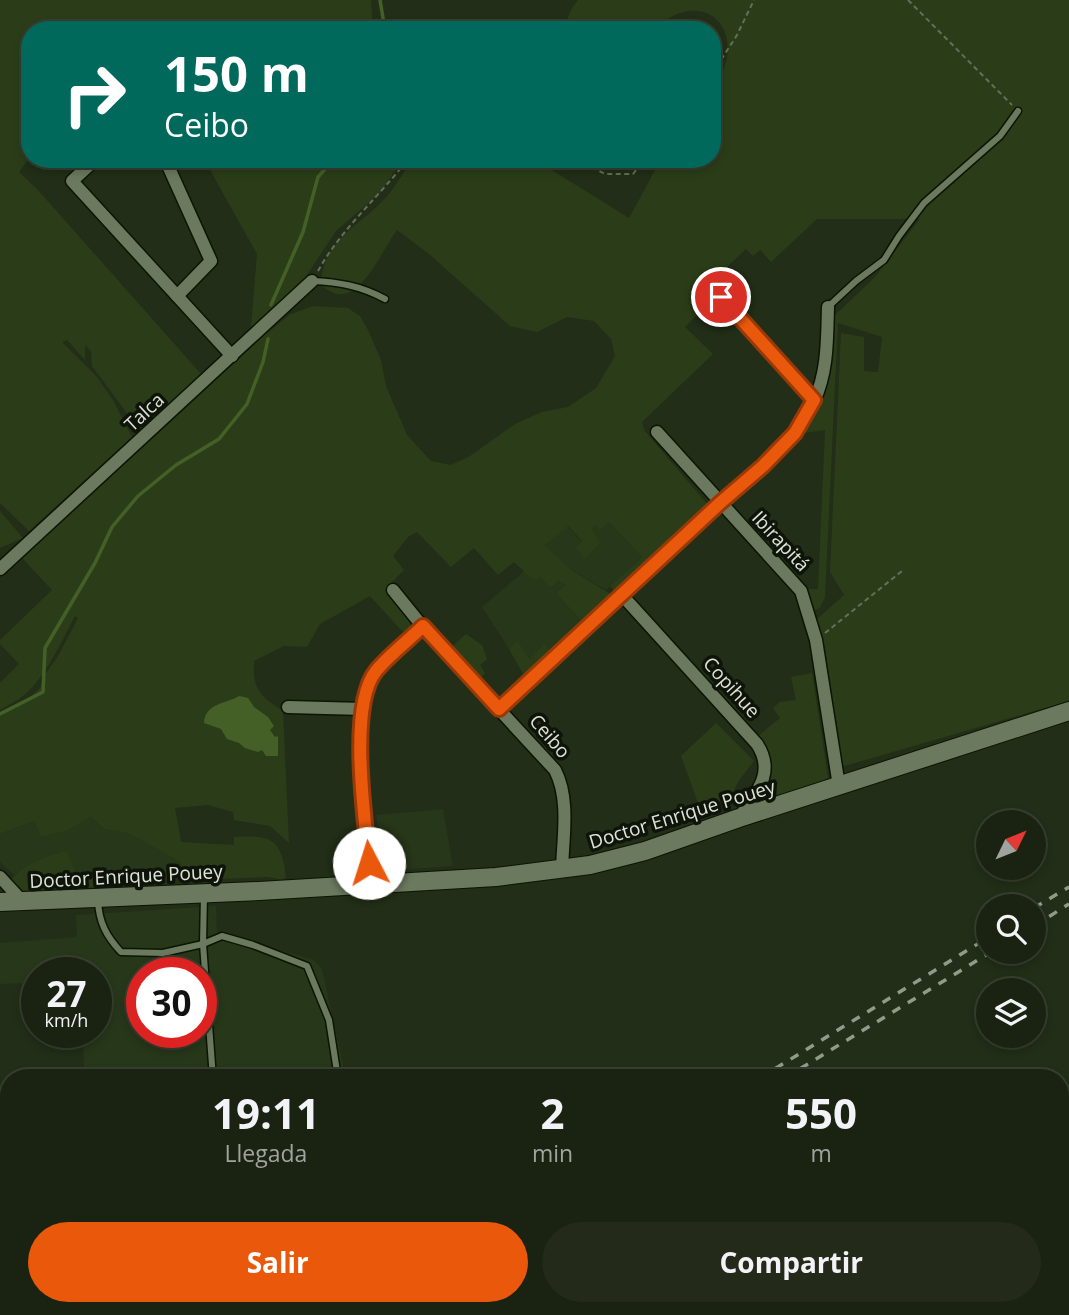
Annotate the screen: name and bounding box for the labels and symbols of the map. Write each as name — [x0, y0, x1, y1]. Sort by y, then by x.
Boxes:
pin — [691, 267, 751, 327]
street label: Talca — [119, 387, 169, 437]
street label: Ibirapitá — [746, 505, 816, 577]
street label: Copihue — [698, 651, 766, 723]
street label: Ceibo — [524, 708, 576, 764]
street label: Doctor Enrique Pouey — [586, 773, 779, 855]
north arrow — [976, 810, 1046, 880]
position arrow — [332, 826, 406, 900]
street label: Doctor Enrique Pouey — [29, 858, 224, 894]
speed limit sign: 30 — [126, 957, 217, 1048]

